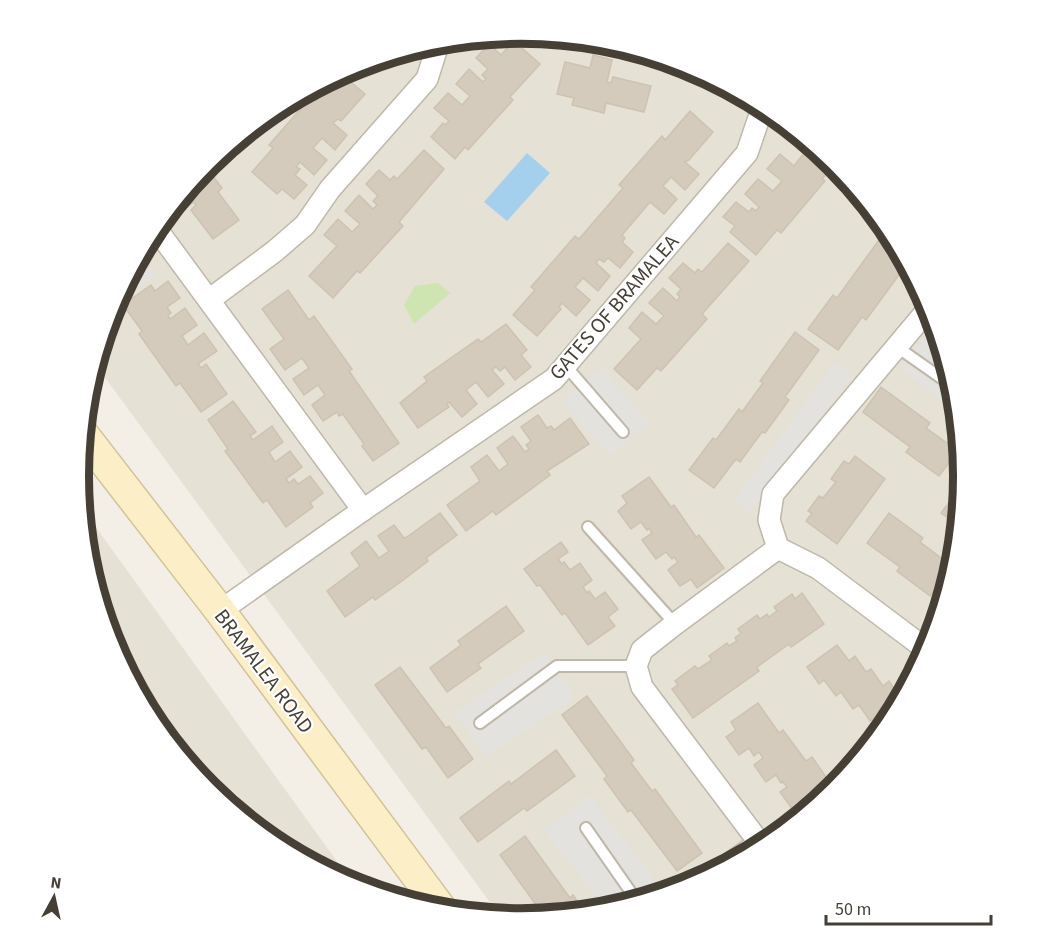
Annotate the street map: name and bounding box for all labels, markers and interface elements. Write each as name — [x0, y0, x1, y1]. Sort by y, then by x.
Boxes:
street label: GATES OF BRAMALEA — [542, 227, 686, 386]
street label: BRAMALEA ROAD — [207, 602, 321, 740]
north arrow — [24, 867, 84, 927]
text: N — [49, 872, 63, 895]
scale bar — [826, 888, 991, 926]
text: 50 m — [835, 897, 871, 922]

